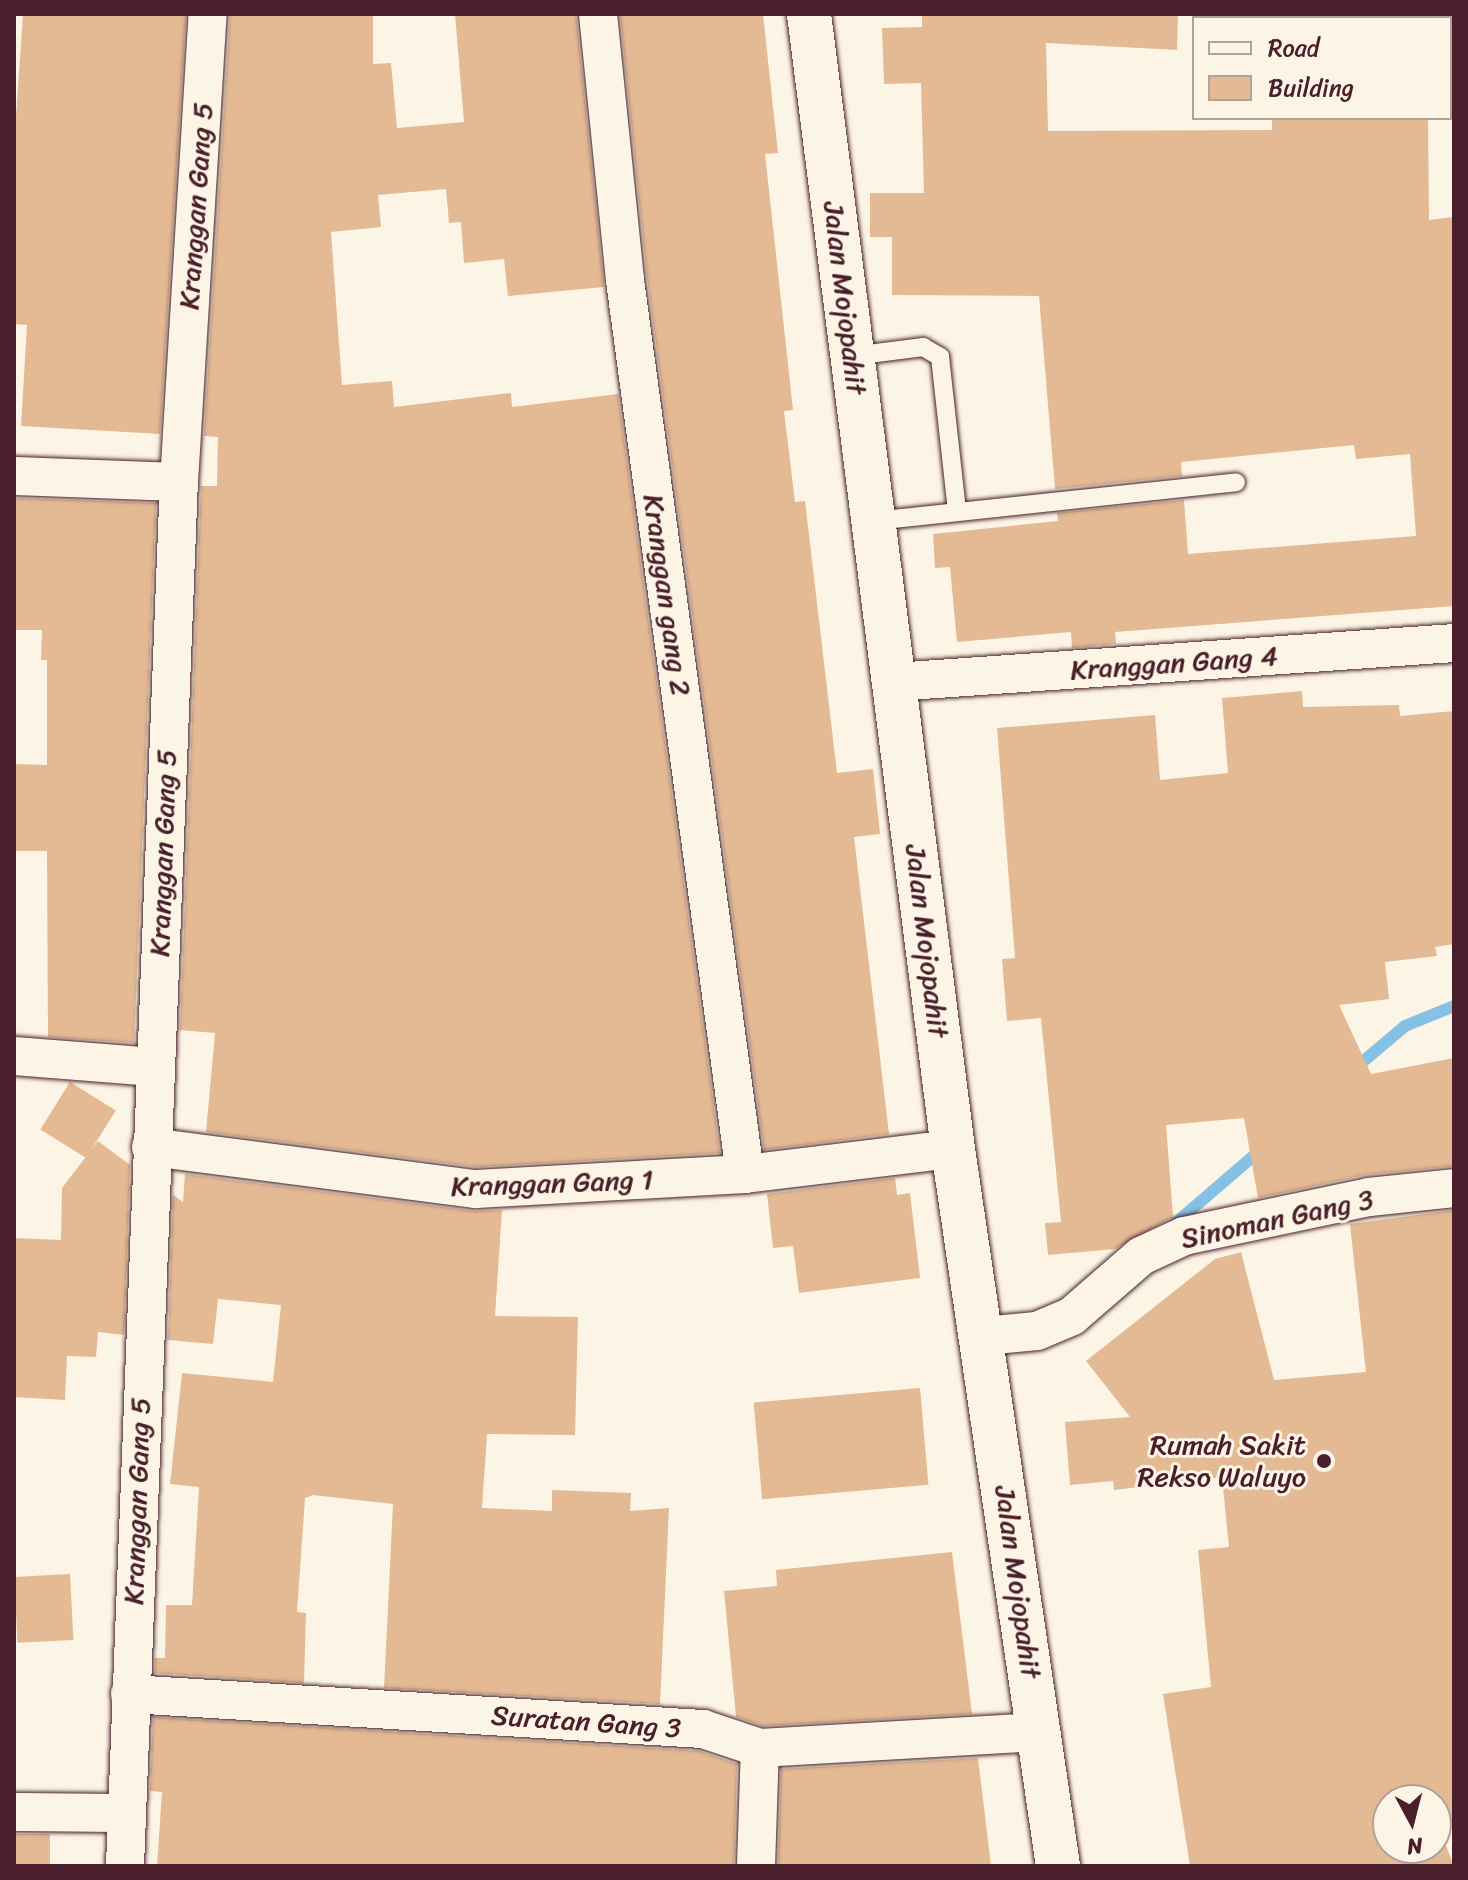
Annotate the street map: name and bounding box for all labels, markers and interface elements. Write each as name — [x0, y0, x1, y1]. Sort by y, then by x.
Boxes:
legend — [1192, 16, 1452, 120]
text: Road — [1268, 27, 1319, 69]
text: Building — [1268, 67, 1354, 109]
street label: Kranggan Gang 5 — [172, 101, 220, 311]
street label: Jalan Mojopahit — [816, 199, 874, 397]
street label: Kranggan gang 2 — [636, 492, 698, 698]
street label: Kranggan Gang 4 — [1069, 639, 1279, 687]
street label: Kranggan Gang 5 — [143, 749, 183, 957]
street label: Jalan Mojopahit — [898, 842, 956, 1040]
street label: Kranggan Gang 1 — [450, 1163, 654, 1203]
street label: Sinoman Gang 3 — [1178, 1182, 1376, 1256]
street label: Kranggan Gang 5 — [117, 1397, 157, 1605]
place label: Rumah Sakit Rekso Waluyo — [1138, 1428, 1306, 1494]
marker: Rumah Sakit Rekso Waluyo — [1313, 1450, 1335, 1472]
street label: Jalan Mojopahit — [988, 1483, 1048, 1681]
street label: Suratan Gang 3 — [490, 1699, 682, 1745]
north arrow — [1372, 1784, 1452, 1864]
text: N — [1405, 1826, 1425, 1867]

